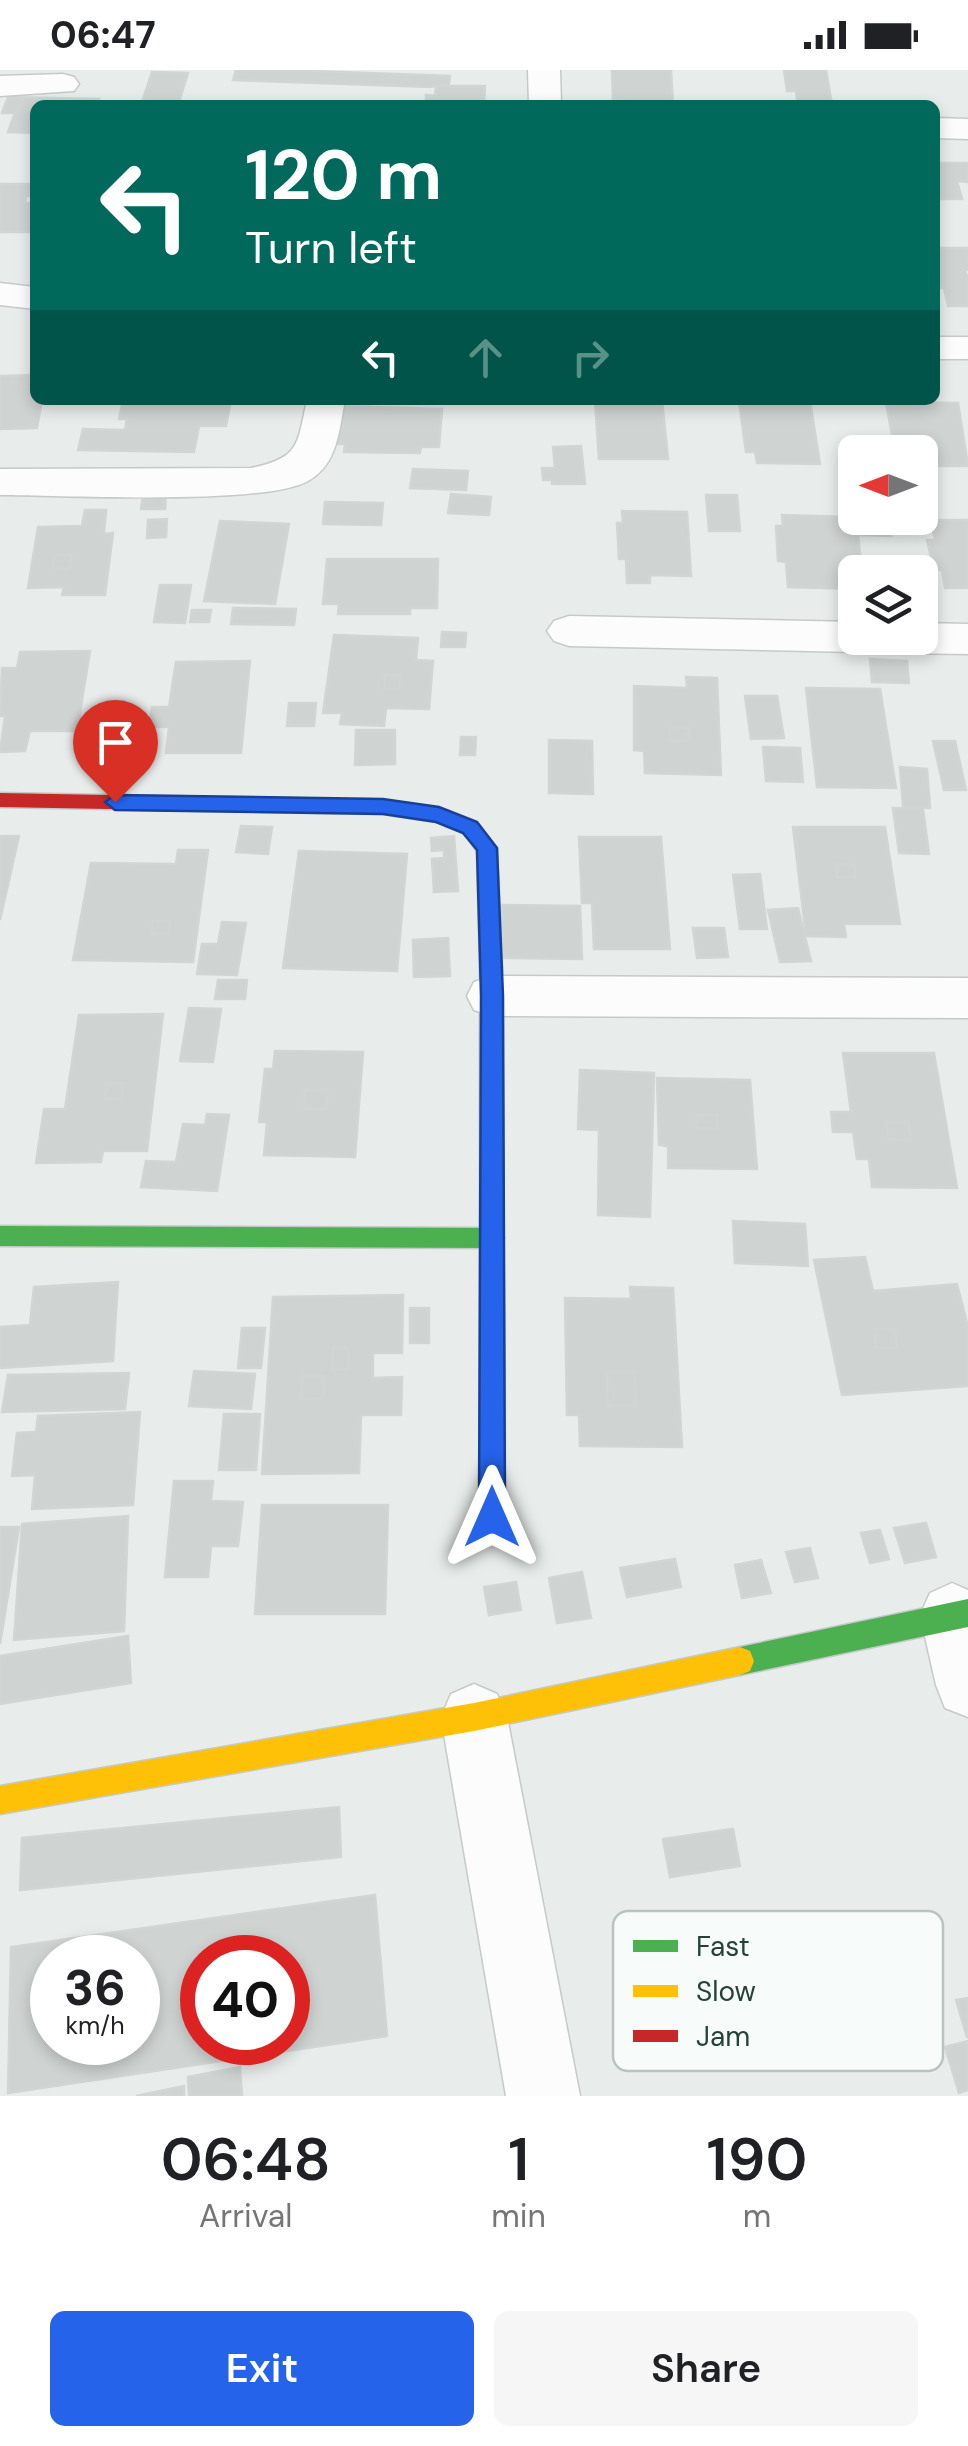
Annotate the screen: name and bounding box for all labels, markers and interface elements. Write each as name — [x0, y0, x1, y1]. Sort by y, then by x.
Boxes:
text: 06:47 — [50, 10, 156, 60]
text: 120 m — [245, 130, 442, 221]
icon: left — [80, 140, 210, 270]
text: Turn left — [245, 218, 417, 277]
icon: left — [353, 330, 408, 385]
icon: ahead — [458, 330, 513, 385]
icon: right — [563, 330, 618, 385]
north arrow — [838, 435, 938, 535]
map controls — [838, 435, 938, 655]
button: layers — [838, 555, 938, 655]
pin — [73, 700, 158, 803]
icon: arrive — [88, 715, 143, 770]
position arrow — [440, 1465, 544, 1569]
legend — [613, 1911, 943, 2071]
text: Fast — [696, 1928, 750, 1965]
speed limit sign: 40 — [180, 1935, 310, 2065]
text: 36 — [64, 1955, 126, 2021]
text: Slow — [696, 1973, 756, 2010]
text: km/h — [65, 2009, 125, 2042]
text: Jam — [696, 2018, 750, 2055]
text: 06:48 — [161, 2120, 331, 2199]
text: 1 — [508, 2120, 529, 2199]
text: 190 — [707, 2120, 807, 2199]
text: Arrival — [199, 2195, 292, 2237]
text: min — [491, 2195, 546, 2237]
text: m — [743, 2195, 771, 2237]
button: Exit — [50, 2311, 474, 2426]
button: Share — [494, 2311, 918, 2426]

